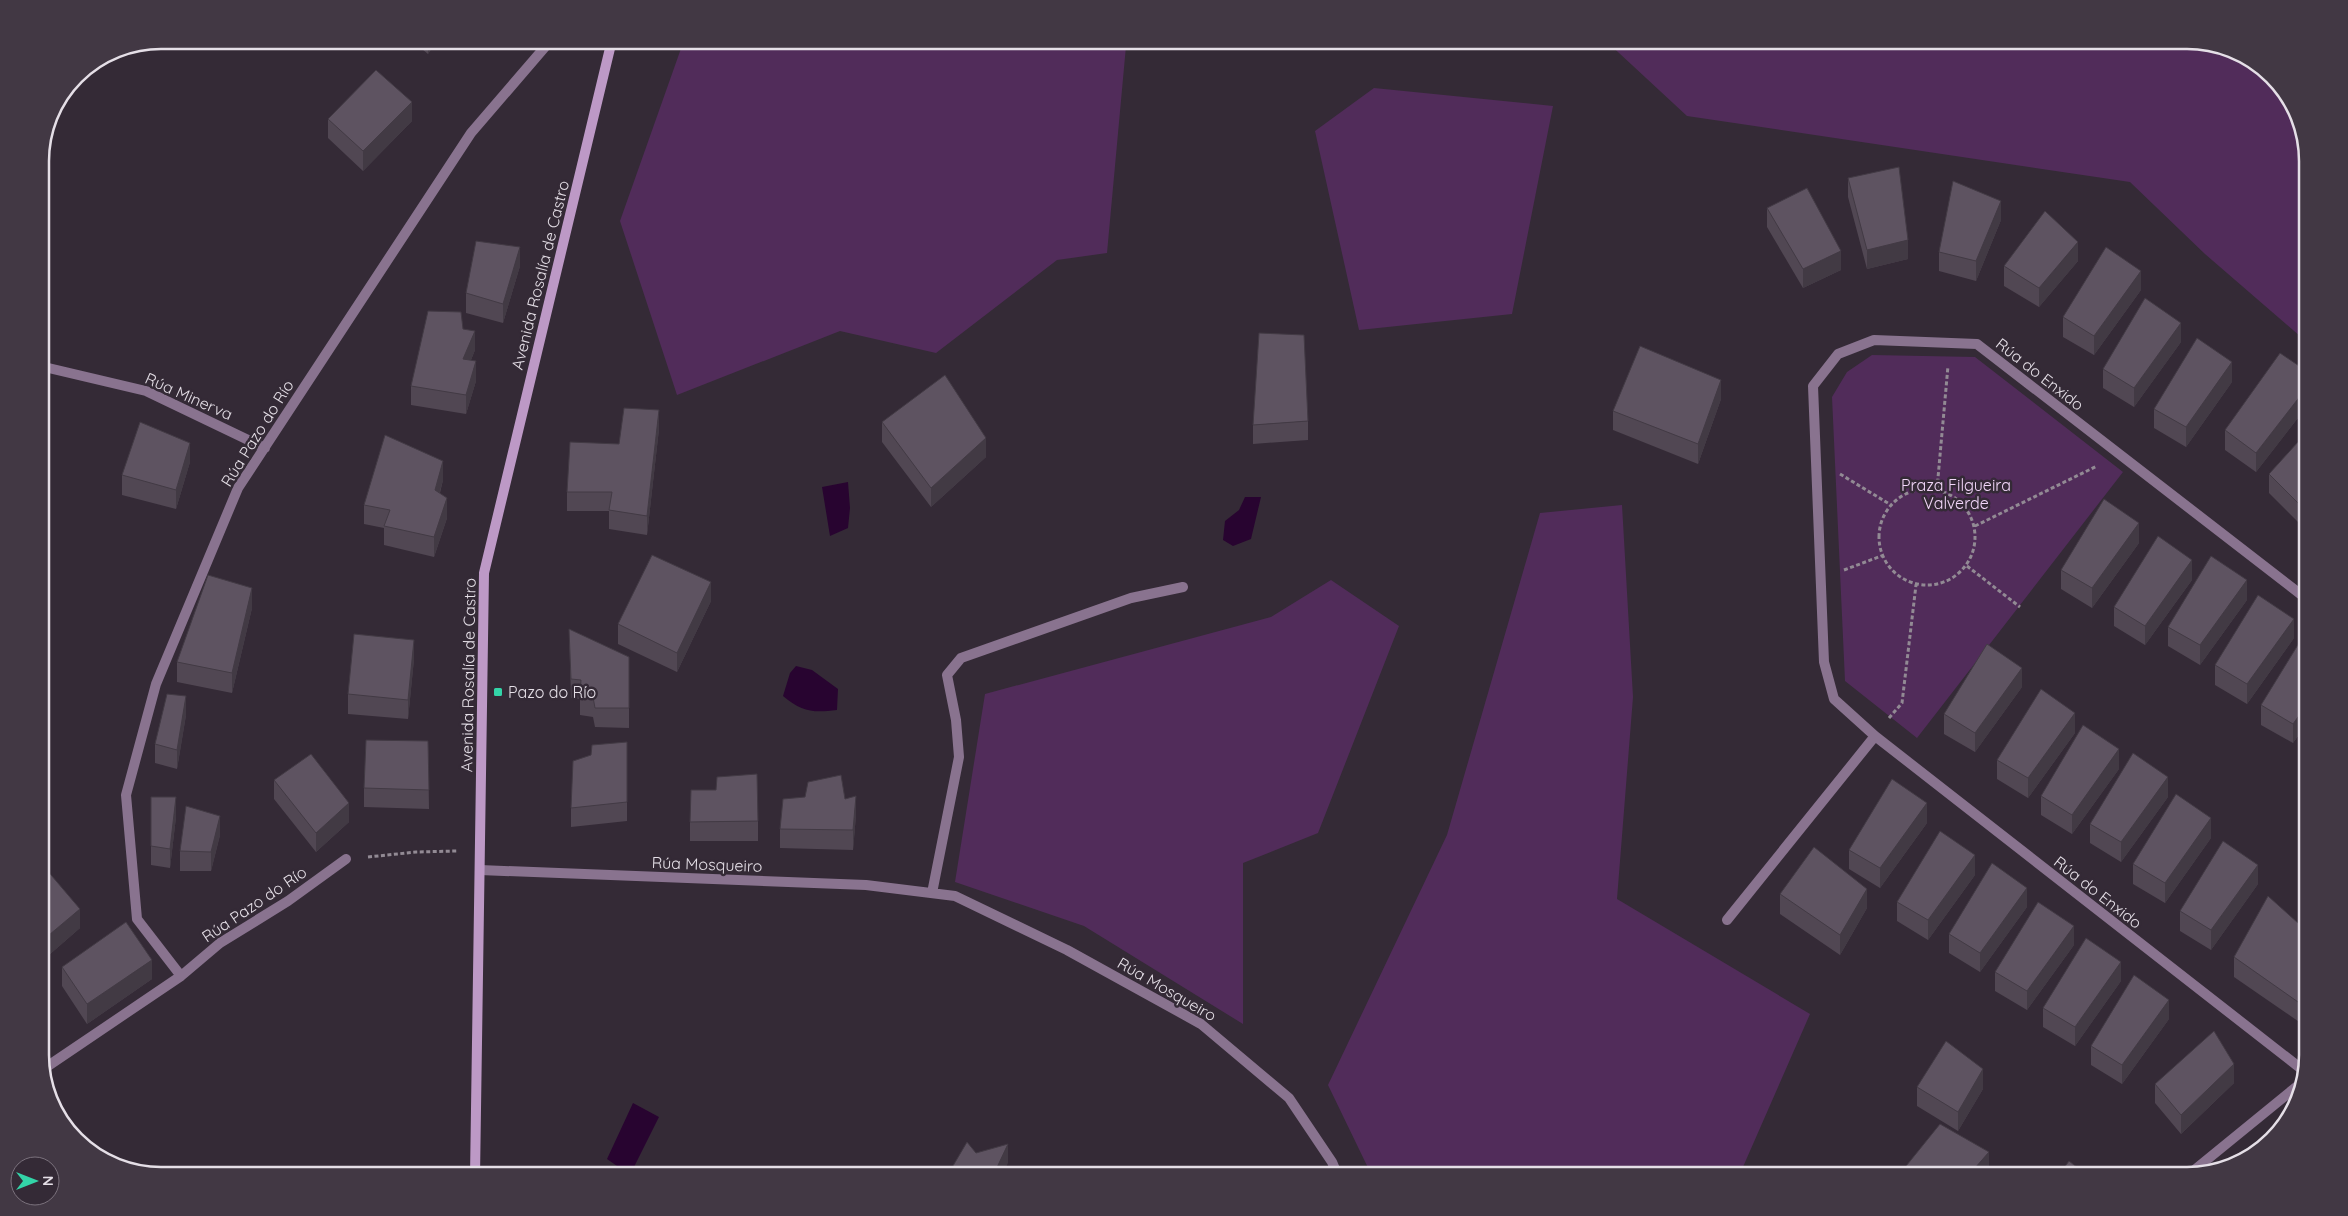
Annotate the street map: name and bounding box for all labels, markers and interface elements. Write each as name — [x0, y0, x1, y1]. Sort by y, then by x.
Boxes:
street label: Avenida Rosalía de Castro — [507, 178, 573, 372]
street label: Rúa do Enxido — [1992, 333, 2088, 415]
street label: Rúa Minerva — [142, 368, 236, 424]
street label: Rúa Pazo do Río — [216, 376, 298, 490]
park label: Praza Filgueira Valverde — [1901, 475, 2011, 513]
street label: Avenida Rosalía de Castro — [456, 578, 480, 772]
place label: Pazo do Río — [508, 682, 596, 702]
marker: Pazo do Río — [492, 686, 504, 698]
street label: Rúa do Enxido — [2050, 851, 2146, 933]
street label: Rúa Mosqueiro — [651, 852, 763, 876]
street label: Rúa Pazo do Río — [198, 862, 310, 946]
street label: Rúa Mosqueiro — [1114, 953, 1220, 1025]
north arrow — [10, 1156, 60, 1206]
text: N — [39, 1176, 57, 1186]

